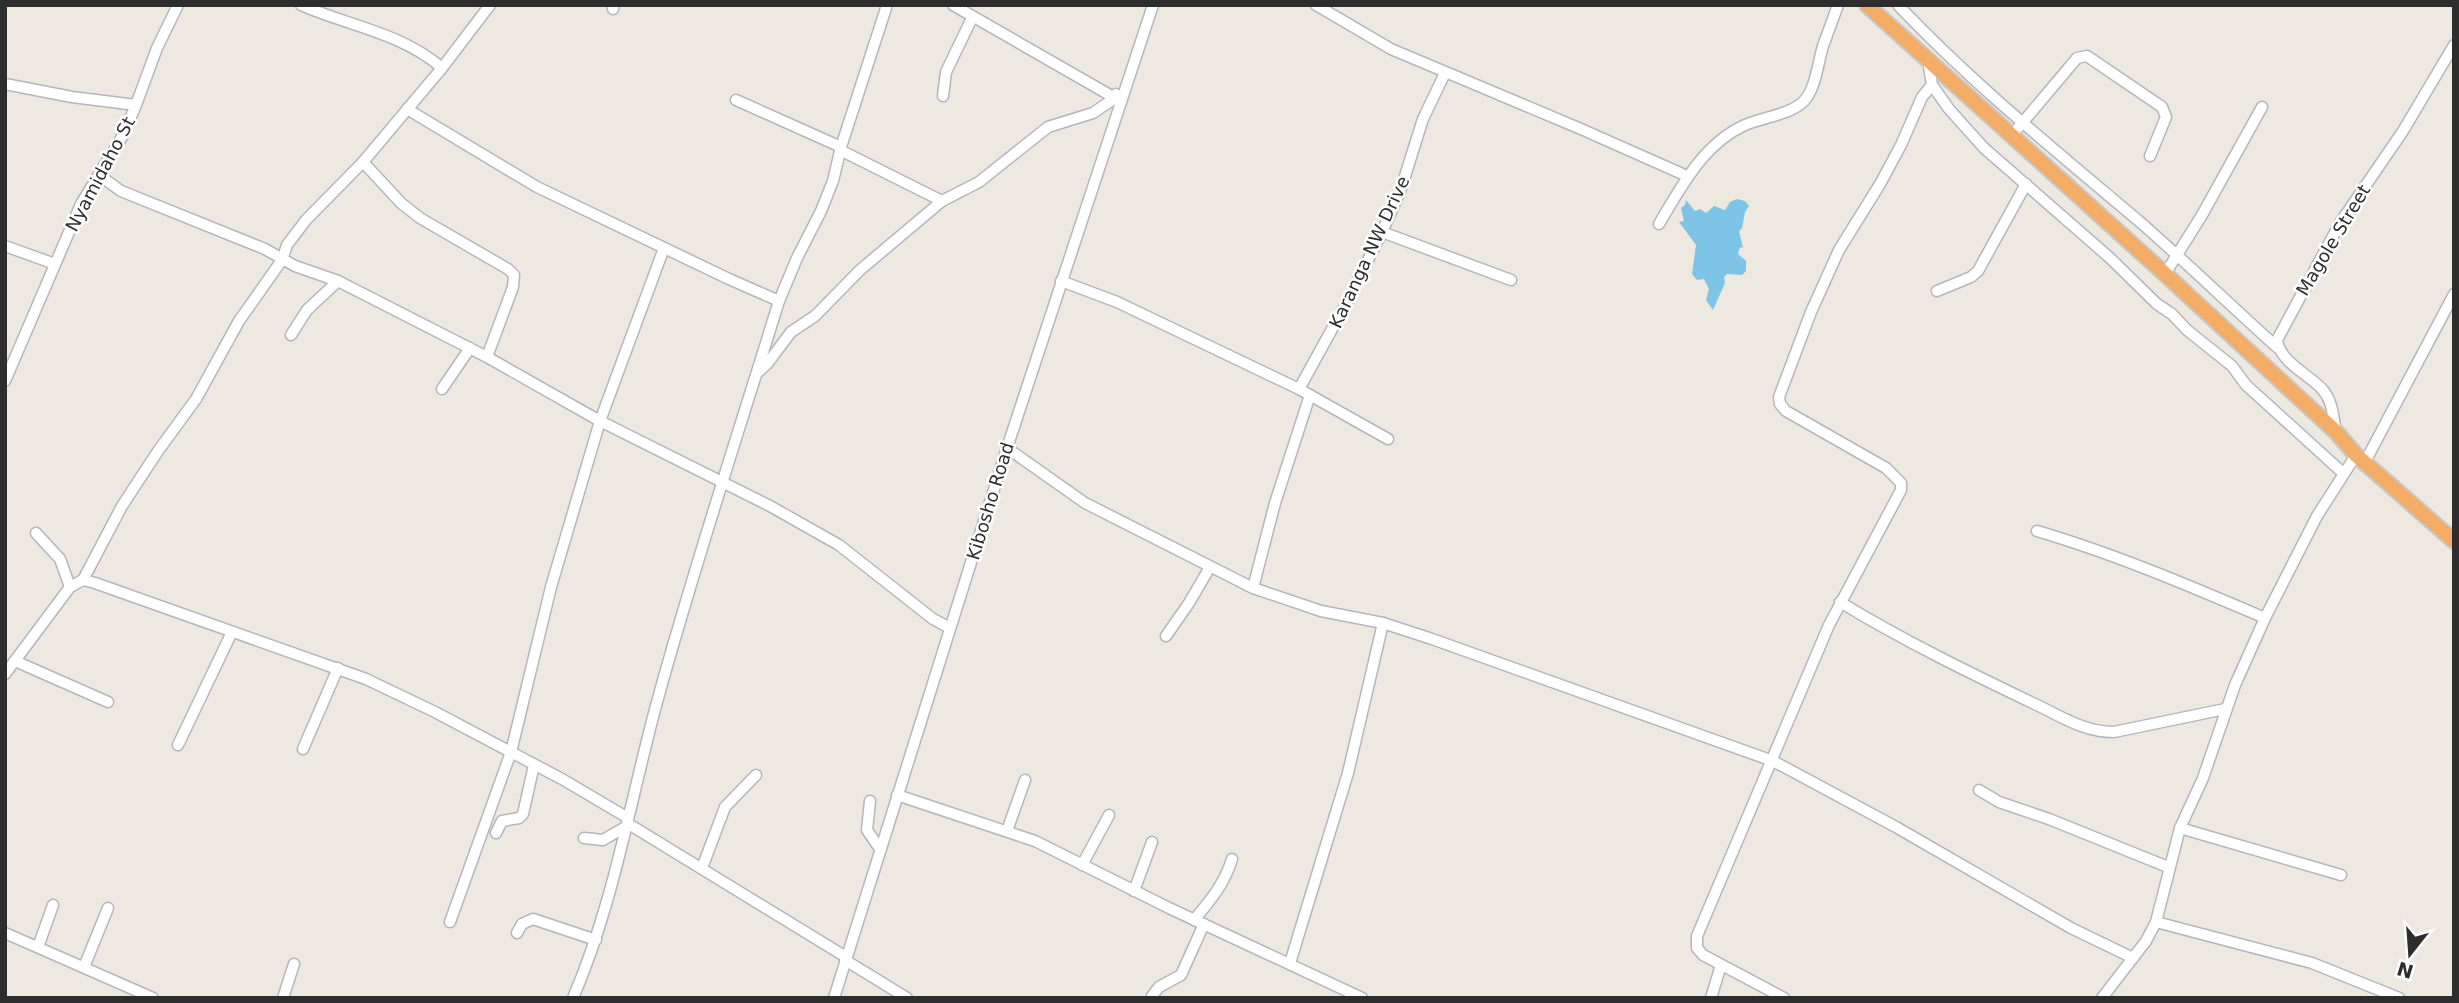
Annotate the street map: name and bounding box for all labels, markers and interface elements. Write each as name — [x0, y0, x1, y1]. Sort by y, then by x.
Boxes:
street label: Nyamidaho St — [61, 113, 139, 235]
street label: Karanga NW Drive — [1325, 173, 1413, 331]
street label: Magole Street — [2292, 181, 2374, 299]
street label: Kibosho Road — [962, 440, 1018, 562]
north arrow — [2375, 919, 2445, 989]
text: N — [2394, 957, 2416, 983]

